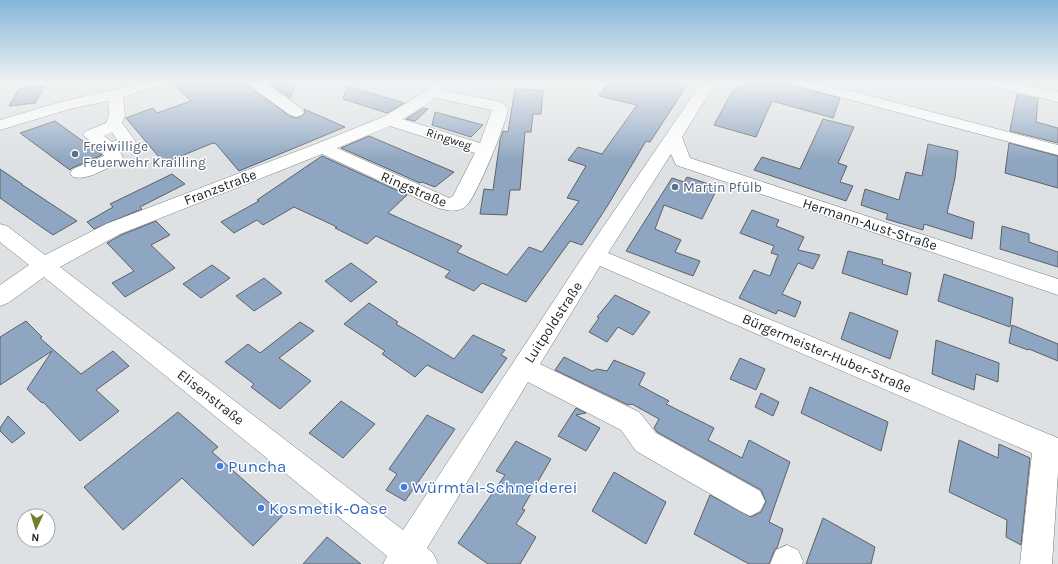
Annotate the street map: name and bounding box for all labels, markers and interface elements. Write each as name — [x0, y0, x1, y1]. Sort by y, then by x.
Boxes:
street label: Ringweg — [425, 125, 474, 153]
place label: Freiwillige Feuerwehr Krailling — [83, 138, 206, 171]
marker: Freiwillige Feuerwehr Krailling — [70, 149, 80, 159]
street label: Franzstraße — [181, 166, 259, 209]
street label: Ringstraße — [378, 168, 449, 211]
place label: Martin Pfülb — [683, 179, 762, 196]
marker: Martin Pfülb — [670, 182, 680, 192]
street label: Hermann-Aust-Straße — [800, 195, 939, 254]
street label: Luitpoldstraße — [521, 278, 586, 366]
street label: Bürgermeister-Huber-Straße — [740, 310, 914, 397]
street label: Elisenstraße — [174, 366, 247, 429]
place label: Puncha — [228, 456, 286, 476]
marker: Puncha — [215, 461, 225, 471]
place label: Würmtal-Schneiderei — [412, 477, 578, 497]
marker: Würmtal-Schneiderei — [399, 482, 409, 492]
place label: Kosmetik-Oase — [269, 498, 387, 518]
marker: Kosmetik-Oase — [256, 503, 266, 513]
north arrow — [16, 508, 56, 548]
text: N — [31, 531, 40, 544]

